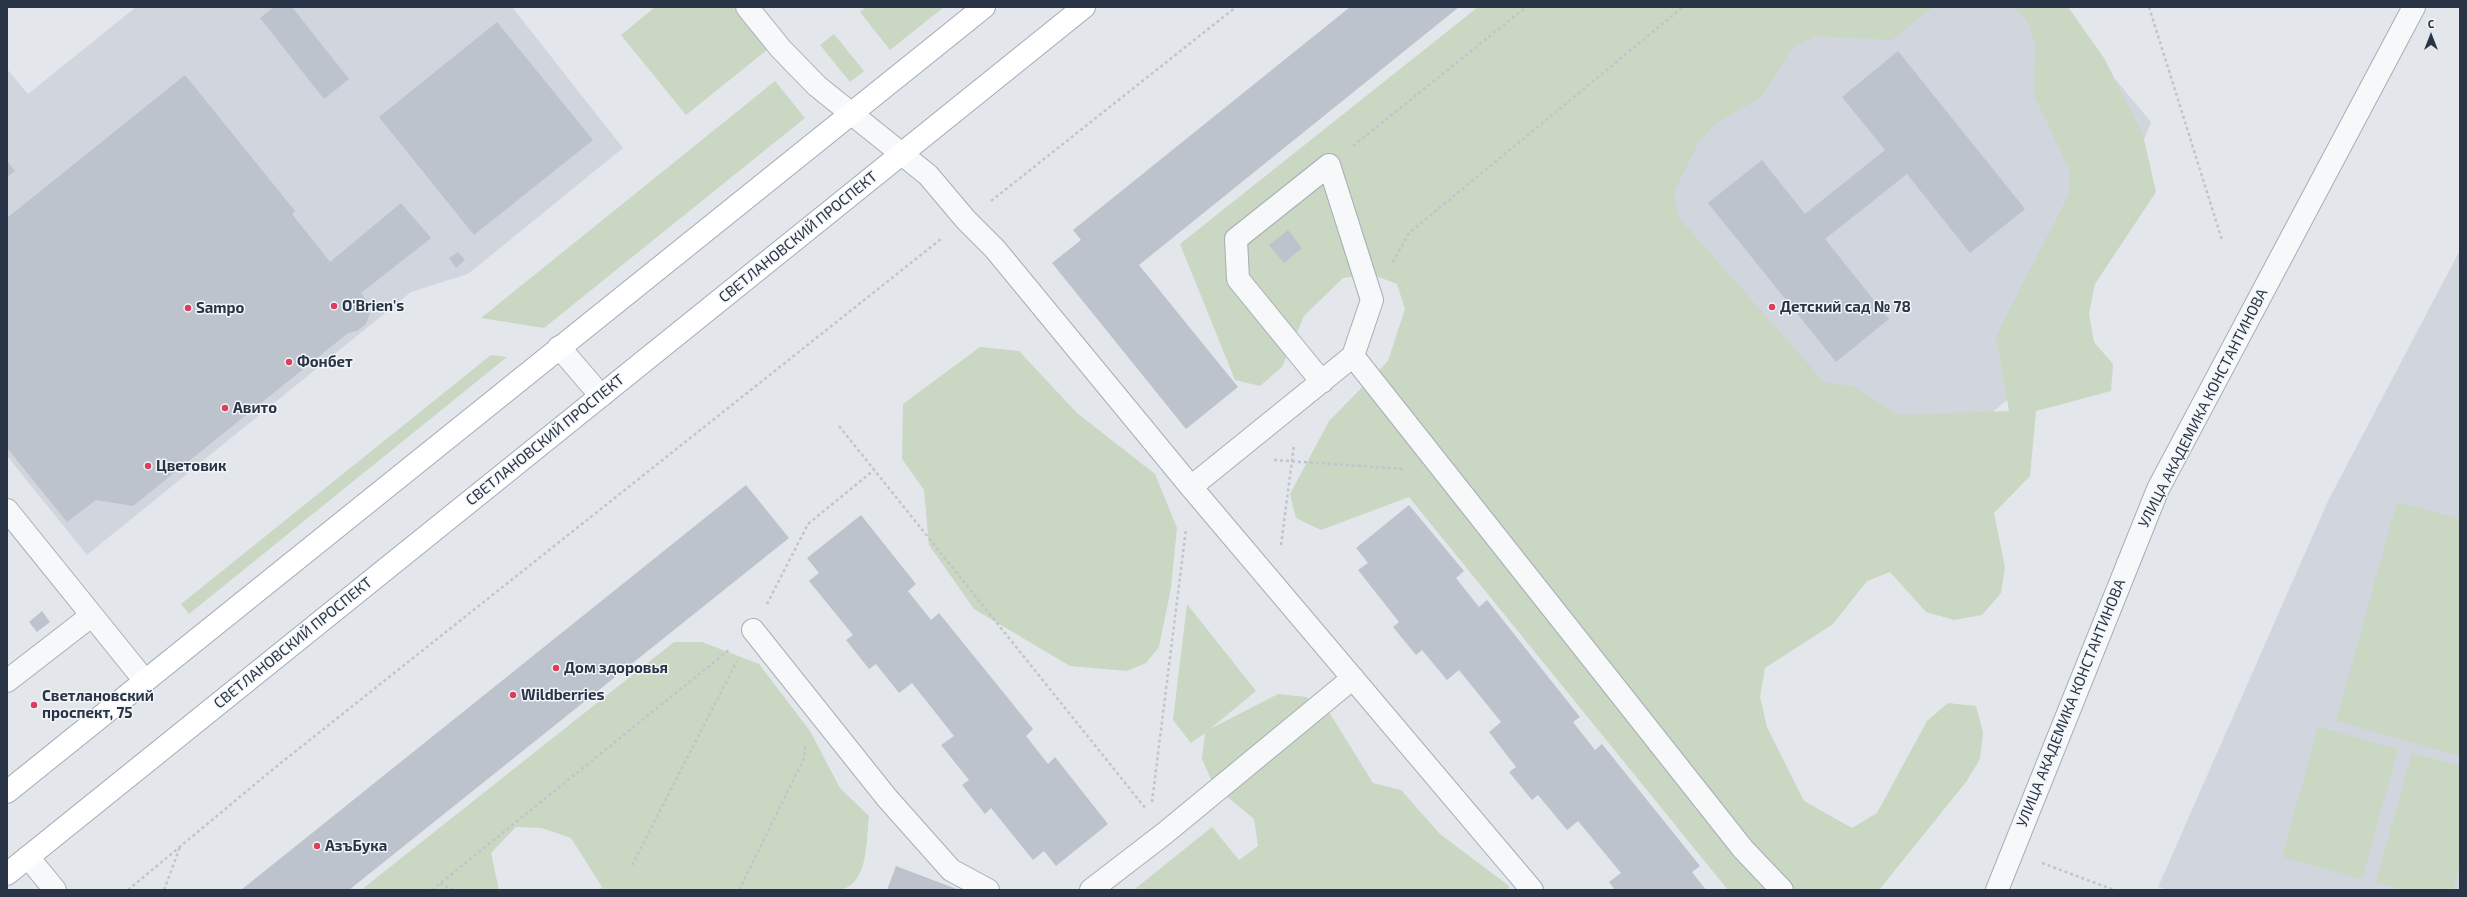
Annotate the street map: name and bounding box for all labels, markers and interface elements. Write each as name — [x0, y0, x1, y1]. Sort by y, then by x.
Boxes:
north arrow — [2411, 16, 2451, 56]
text: С — [2428, 17, 2434, 30]
street label: СВЕТЛАНОВСКИЙ ПРОСПЕКТ — [715, 168, 881, 306]
street label: УЛИЦА АКАДЕМИКА КОНСТАНТИНОВА — [2135, 285, 2271, 531]
place label: O'Brien's — [342, 297, 404, 315]
place label: Детский сад № 78 — [1780, 298, 1911, 316]
place label: Sampo — [196, 299, 244, 317]
marker: O'Brien's — [329, 301, 339, 311]
marker: Детский сад № 78 — [1767, 302, 1777, 312]
marker: Sampo — [183, 303, 193, 313]
place label: Фонбет — [297, 353, 353, 371]
marker: Фонбет — [284, 357, 294, 367]
street label: СВЕТЛАНОВСКИЙ ПРОСПЕКТ — [462, 371, 628, 509]
place label: Авито — [233, 399, 277, 417]
marker: Авито — [220, 403, 230, 413]
place label: Цветовик — [156, 457, 226, 475]
marker: Цветовик — [143, 461, 153, 471]
street label: СВЕТЛАНОВСКИЙ ПРОСПЕКТ — [210, 574, 376, 712]
street label: УЛИЦА АКАДЕМИКА КОНСТАНТИНОВА — [2013, 576, 2129, 830]
place label: Дом здоровья — [564, 659, 668, 677]
marker: Дом здоровья — [551, 663, 561, 673]
place label: Wildberries — [521, 686, 604, 704]
place label: Светлановский проспект, 75 — [42, 687, 154, 722]
marker: Wildberries — [508, 690, 518, 700]
marker: Светлановский проспект, 75 — [29, 700, 39, 710]
place label: АзъБука — [325, 837, 387, 855]
marker: АзъБука — [312, 841, 322, 851]

